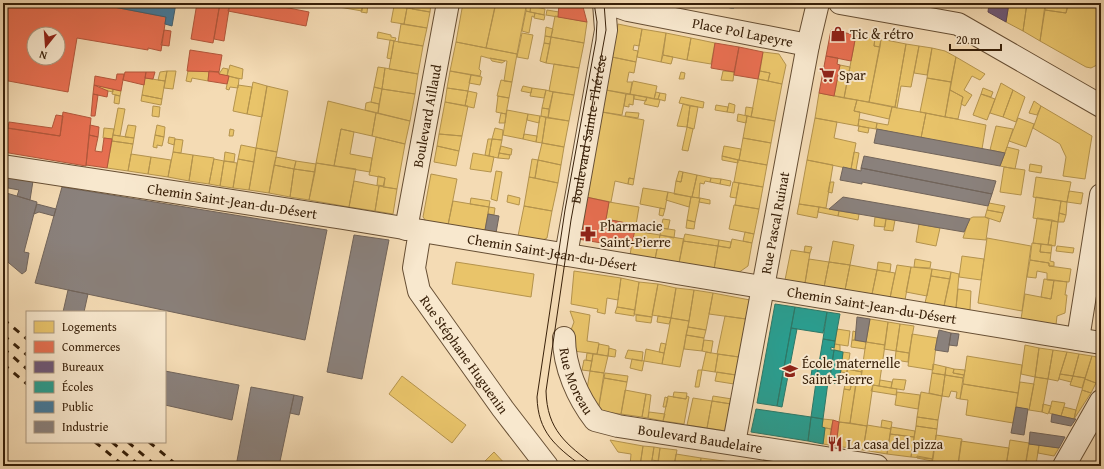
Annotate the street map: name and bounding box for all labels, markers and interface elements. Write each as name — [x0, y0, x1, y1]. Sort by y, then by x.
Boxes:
street label: Place Pol Lapeyre — [690, 13, 795, 52]
place label: Tic & rétro — [850, 24, 914, 44]
shop icon: Tic & rétro — [829, 25, 847, 43]
north arrow — [26, 26, 66, 66]
scale bar — [950, 26, 1001, 52]
text: 20 m — [956, 31, 980, 48]
text: N — [37, 47, 49, 64]
street label: Boulevard Sainte-Thérése — [565, 52, 612, 205]
street label: Boulevard Aillaud — [408, 62, 447, 169]
place label: Spar — [839, 65, 866, 85]
supermarket icon: Spar — [818, 66, 836, 84]
street label: Rue Pascal Ruinat — [756, 170, 794, 276]
street label: Chemin Saint-Jean-du-Désert — [146, 178, 319, 224]
place label: Pharmacie Saint-Pierre — [600, 216, 671, 252]
pharmacy icon: Pharmacie Saint-Pierre — [579, 225, 597, 243]
street label: Chemin Saint-Jean-du-Désert — [466, 229, 639, 276]
street label: Chemin Saint-Jean-du-Désert — [786, 281, 958, 329]
street label: Rue Stéphane Huguenin — [415, 291, 513, 418]
legend — [26, 311, 166, 443]
text: Logements — [62, 318, 117, 335]
text: Commerces — [62, 338, 121, 355]
street label: Rue Moreau — [555, 346, 598, 419]
place label: École maternelle Saint-Pierre — [802, 353, 901, 389]
text: Bureaux — [62, 358, 105, 375]
school or university icon: École maternelle Saint-Pierre — [781, 362, 799, 380]
text: Écoles — [62, 378, 94, 395]
text: Public — [62, 398, 94, 415]
text: Industrie — [62, 418, 109, 435]
street label: Boulevard Baudelaire — [637, 419, 764, 458]
place label: La casa del pizza — [847, 434, 943, 454]
restaurant icon: La casa del pizza — [826, 435, 844, 453]

